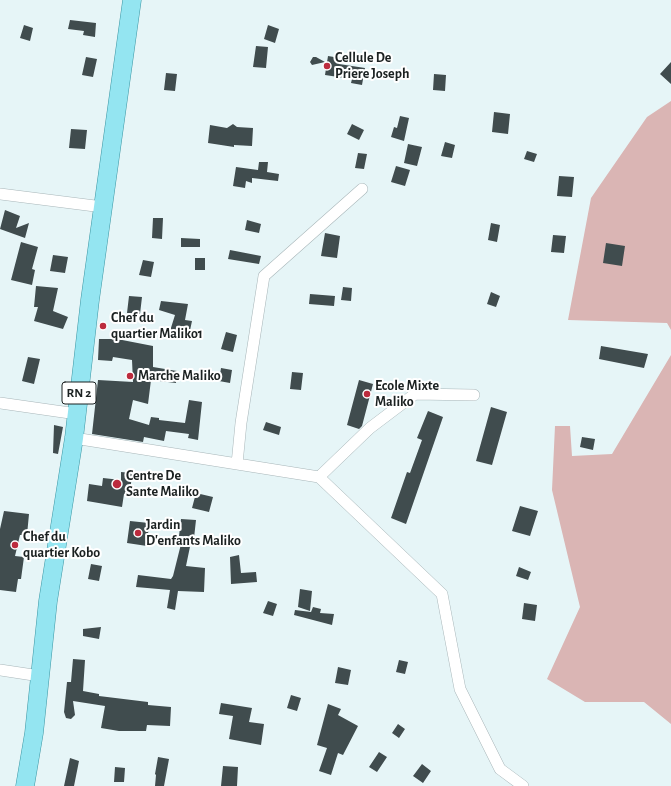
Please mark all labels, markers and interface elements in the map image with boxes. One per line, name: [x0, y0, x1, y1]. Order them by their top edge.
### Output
place label: Cellule De Priere Joseph: [335, 50, 409, 82]
marker: Cellule De Priere Joseph: [322, 61, 332, 71]
place label: Chef du quartier Maliko1: [111, 310, 203, 342]
marker: Chef du quartier Maliko1: [98, 321, 108, 331]
place label: Marche Maliko: [138, 368, 221, 384]
marker: Marche Maliko: [125, 371, 135, 381]
place label: Ecole Mixte Maliko: [375, 378, 439, 410]
road number: RN 2: [62, 382, 96, 404]
marker: Ecole Mixte Maliko: [362, 389, 372, 399]
place label: Centre De Sante Maliko: [126, 468, 199, 500]
marker: Centre De Sante Maliko: [111, 478, 123, 490]
place label: Jardin D'enfants Maliko: [146, 517, 241, 550]
marker: Jardin D'enfants Maliko: [133, 528, 143, 538]
place label: Chef du quartier Kobo: [23, 529, 100, 562]
marker: Chef du quartier Kobo: [10, 540, 20, 550]

